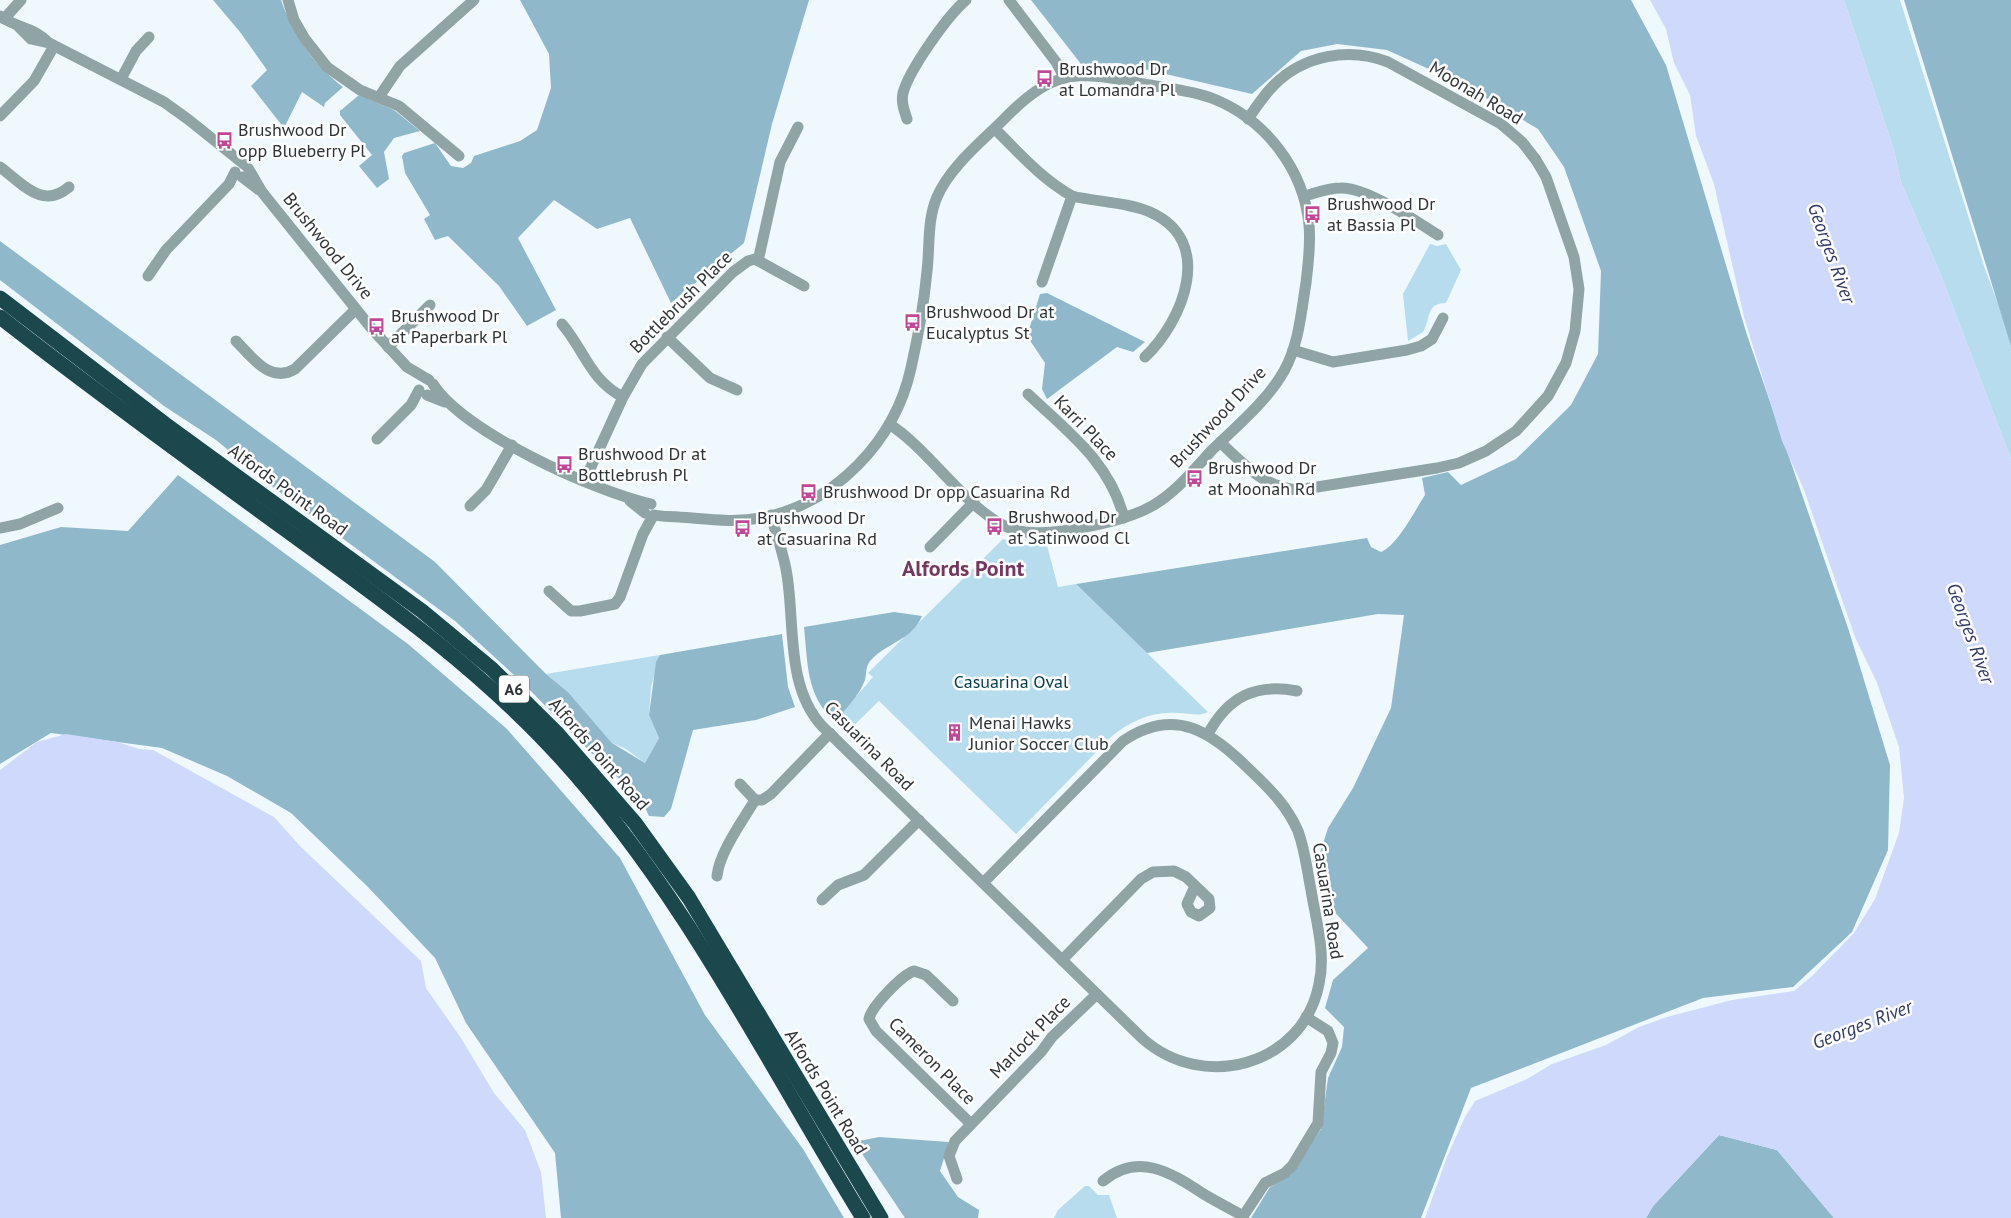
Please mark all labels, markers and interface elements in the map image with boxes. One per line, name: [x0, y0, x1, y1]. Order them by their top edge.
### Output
street label: Moonah Road: [1425, 56, 1527, 129]
place label: Brushwood Dr at Lomandra Pl: [1059, 57, 1176, 101]
bus stop icon: Brushwood Dr at Lomandra Pl: [1035, 69, 1055, 89]
place label: Brushwood Dr opp Blueberry Pl: [238, 118, 366, 162]
bus stop icon: Brushwood Dr opp Blueberry Pl: [214, 130, 234, 150]
street label: Brushwood Drive: [278, 188, 379, 304]
place label: Brushwood Dr at Bassia Pl: [1327, 192, 1435, 236]
water label: Georges River: [1803, 199, 1862, 308]
bus stop icon: Brushwood Dr at Bassia Pl: [1303, 204, 1323, 224]
street label: Bottlebrush Place: [625, 246, 737, 358]
place label: Brushwood Dr at Eucalyptus St: [926, 300, 1054, 344]
place label: Brushwood Dr at Paperbark Pl: [391, 304, 508, 348]
bus stop icon: Brushwood Dr at Eucalyptus St: [902, 312, 922, 332]
bus stop icon: Brushwood Dr at Paperbark Pl: [367, 316, 387, 336]
street label: Brushwood Drive: [1165, 361, 1271, 472]
street label: Karri Place: [1049, 390, 1123, 465]
street label: Alfords Point Road: [224, 439, 352, 541]
place label: Brushwood Dr at Bottlebrush Pl: [578, 442, 706, 486]
bus stop icon: Brushwood Dr at Bottlebrush Pl: [554, 454, 574, 474]
place label: Brushwood Dr at Moonah Rd: [1208, 456, 1316, 500]
bus stop icon: Brushwood Dr at Moonah Rd: [1184, 468, 1204, 488]
place label: Brushwood Dr opp Casuarina Rd: [823, 480, 1070, 503]
bus stop icon: Brushwood Dr opp Casuarina Rd: [799, 482, 819, 502]
place label: Brushwood Dr at Satinwood Cl: [1008, 505, 1130, 549]
place label: Brushwood Dr at Casuarina Rd: [757, 506, 877, 550]
bus stop icon: Brushwood Dr at Satinwood Cl: [984, 517, 1004, 537]
bus stop icon: Brushwood Dr at Casuarina Rd: [733, 518, 753, 538]
district label: Alfords Point: [902, 554, 1024, 582]
water label: Georges River: [1942, 579, 2001, 688]
park label: Casuarina Oval: [954, 670, 1069, 693]
road number: A6: [499, 676, 529, 702]
street label: Alfords Point Road: [544, 693, 655, 815]
street label: Casuarina Road: [820, 696, 919, 795]
place label: Menai Hawks Junior Soccer Club: [968, 711, 1109, 755]
building icon: Menai Hawks Junior Soccer Club: [945, 723, 965, 743]
street label: Casuarina Road: [1308, 841, 1349, 961]
street label: Marlock Place: [984, 990, 1075, 1083]
water label: Georges River: [1809, 993, 1917, 1054]
street label: Cameron Place: [884, 1012, 981, 1109]
street label: Alfords Point Road: [780, 1025, 873, 1158]

